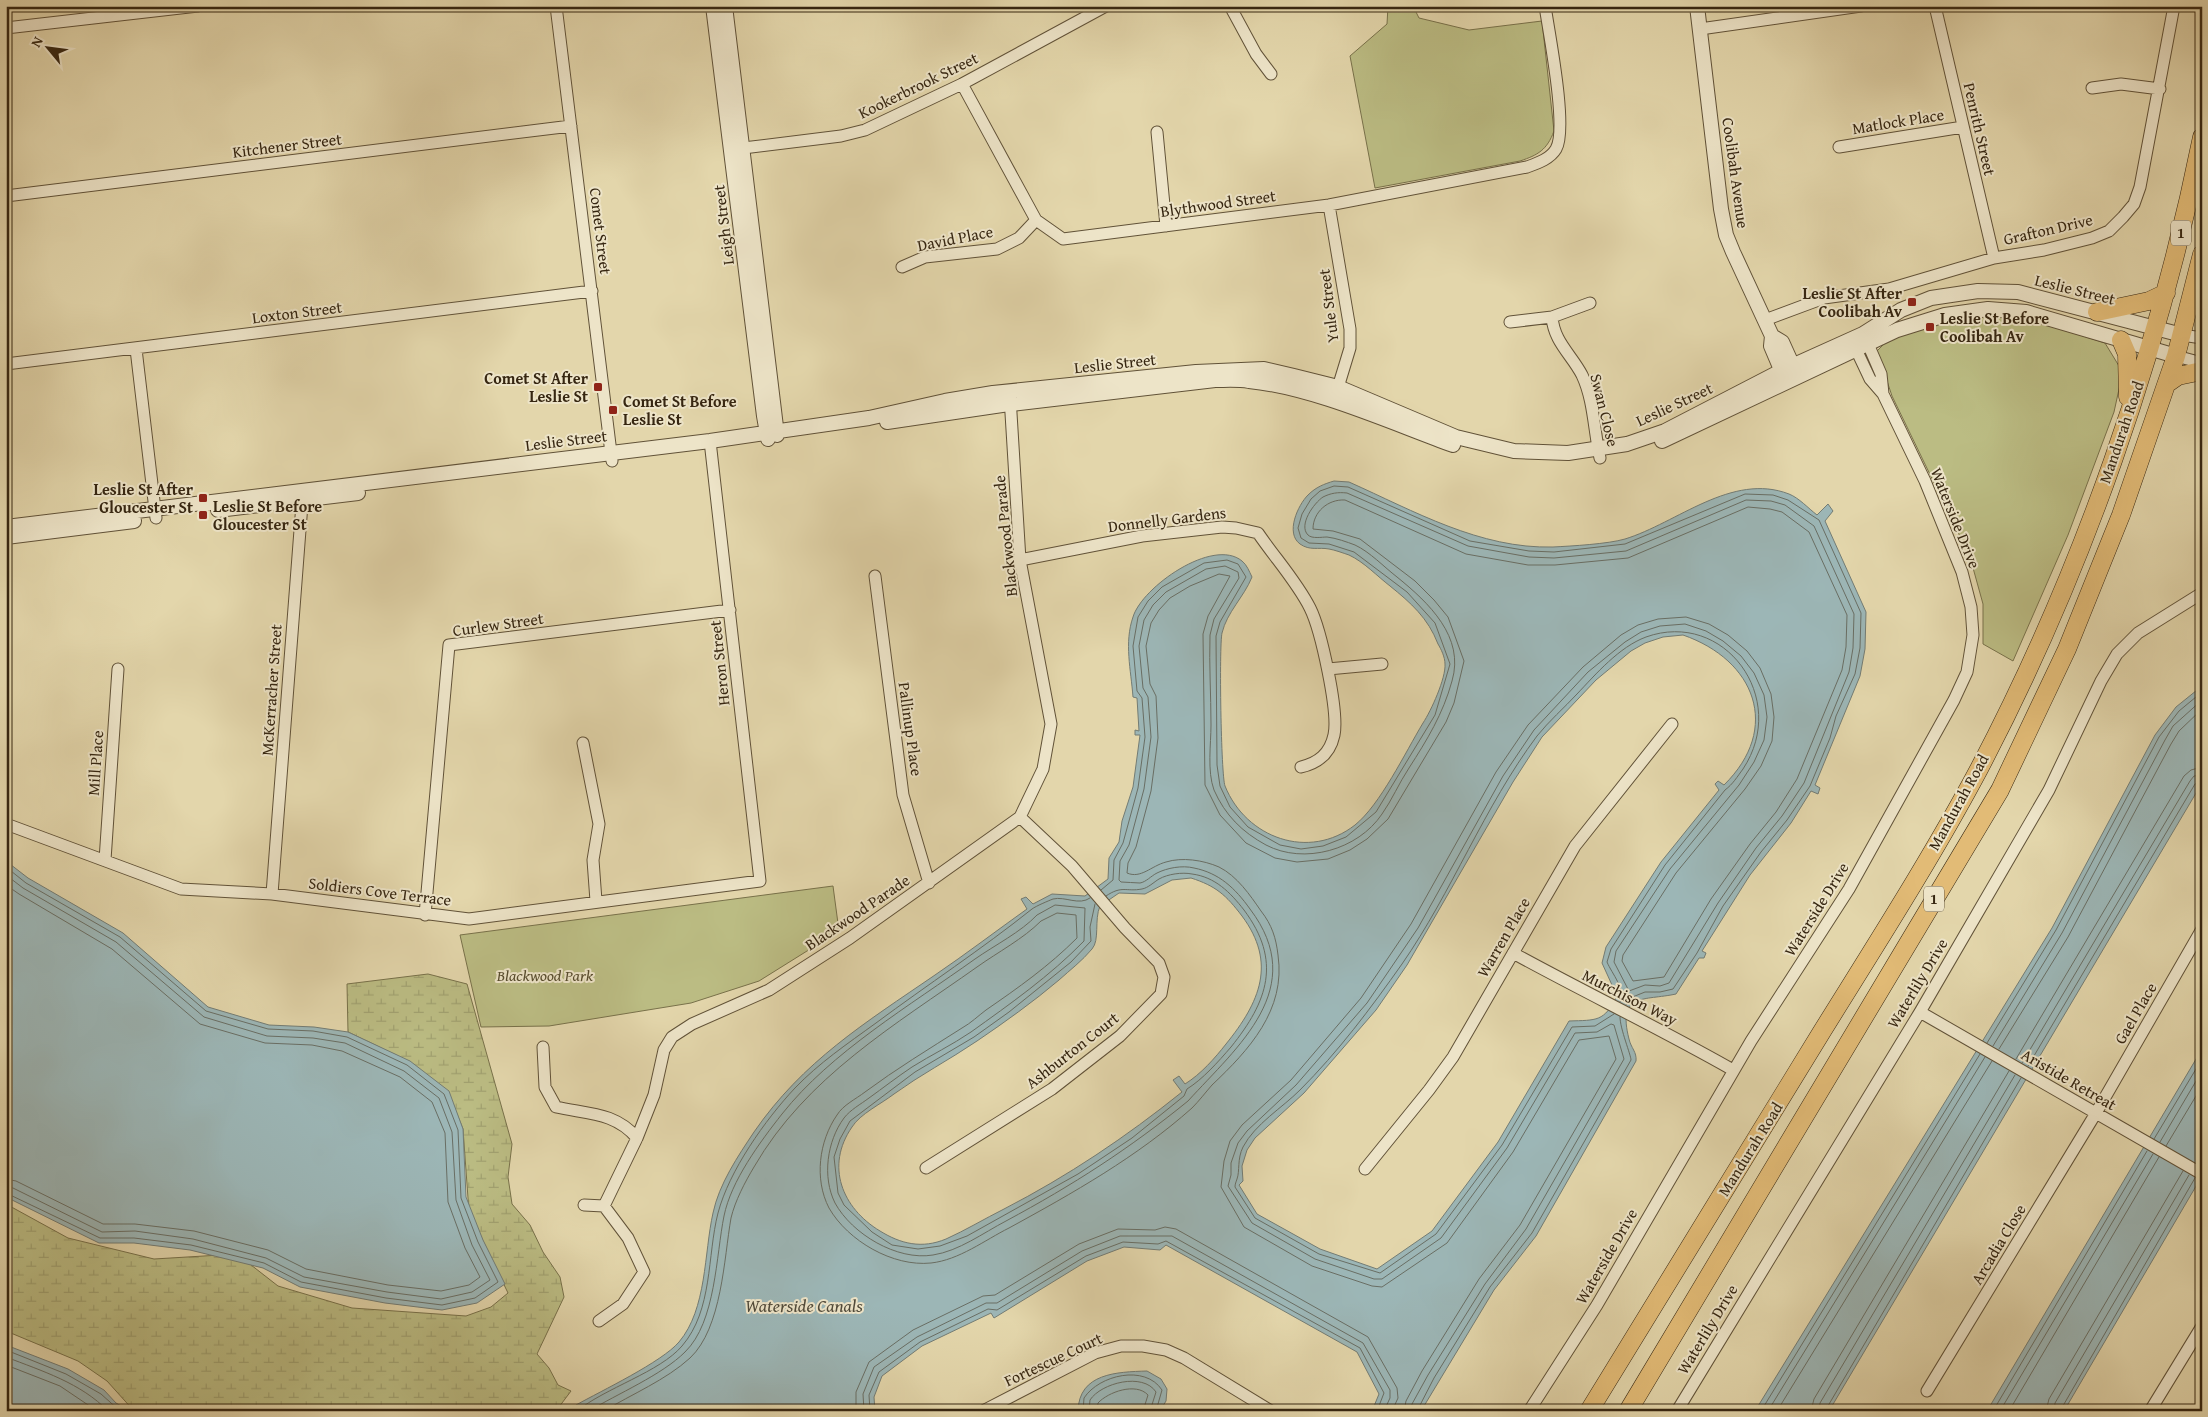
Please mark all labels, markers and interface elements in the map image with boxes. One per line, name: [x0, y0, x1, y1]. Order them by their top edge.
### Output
north arrow: [22, 22, 72, 72]
text: N: [26, 32, 48, 51]
street label: Kookerbrook Street: [854, 45, 982, 124]
street label: Penrith Street: [1958, 80, 2002, 178]
street label: Matlock Place: [1850, 102, 1946, 140]
street label: Coolibah Avenue: [1716, 116, 1756, 230]
street label: Kitchener Street: [231, 126, 343, 164]
street label: Leigh Street: [706, 183, 740, 267]
street label: Blythwood Street: [1159, 183, 1278, 223]
street label: Comet Street: [584, 186, 618, 276]
street label: Grafton Drive: [2001, 207, 2095, 251]
street label: David Place: [915, 219, 995, 257]
road number: 1: [2171, 220, 2191, 246]
street label: Yule Street: [1312, 267, 1344, 344]
street label: Leslie Street: [2032, 267, 2118, 311]
place label: Leslie St After Coolibah Av: [1803, 281, 1903, 323]
street label: Loxton Street: [251, 295, 344, 329]
marker: Leslie St After Coolibah Av: [1906, 296, 1918, 308]
place label: Leslie St Before Coolibah Av: [1940, 306, 2049, 348]
marker: Leslie St Before Coolibah Av: [1924, 321, 1936, 333]
street label: Leslie Street: [1073, 347, 1157, 379]
place label: Comet St After Leslie St: [484, 366, 589, 408]
street label: Swan Close: [1584, 371, 1626, 449]
street label: Leslie Street: [1632, 376, 1717, 432]
street label: Mandurah Road: [2092, 377, 2150, 486]
marker: Comet St After Leslie St: [592, 381, 604, 393]
place label: Comet St Before Leslie St: [623, 389, 737, 431]
marker: Comet St Before Leslie St: [607, 404, 619, 416]
street label: Leslie Street: [524, 423, 609, 457]
street label: Waterside Drive: [1925, 464, 1987, 572]
street label: Blackwood Parade: [987, 474, 1023, 598]
place label: Leslie St After Gloucester St: [94, 477, 194, 519]
marker: Leslie St After Gloucester St: [197, 492, 209, 504]
place label: Leslie St Before Gloucester St: [213, 494, 322, 536]
street label: Donnelly Gardens: [1107, 500, 1227, 538]
marker: Leslie St Before Gloucester St: [197, 509, 209, 521]
street label: Curlew Street: [451, 606, 545, 642]
street label: Heron Street: [703, 619, 735, 707]
street label: McKerracher Street: [254, 623, 288, 757]
street label: Pallinup Place: [893, 680, 929, 778]
street label: Mill Place: [81, 730, 109, 796]
street label: Mandurah Road: [1922, 749, 1995, 855]
street label: Waterside Drive: [1778, 857, 1854, 961]
street label: Blackwood Parade: [800, 868, 914, 956]
street label: Soldiers Cove Terrace: [307, 870, 453, 912]
road number: 1: [1924, 886, 1944, 912]
street label: Warren Place: [1470, 893, 1536, 981]
street label: Waterlily Drive: [1881, 933, 1953, 1033]
park label: Blackwood Park: [496, 963, 594, 987]
street label: Murchison Way: [1578, 963, 1682, 1031]
street label: Gael Place: [2108, 978, 2162, 1048]
street label: Ashburton Court: [1020, 1006, 1124, 1094]
street label: Aristide Retreat: [2017, 1042, 2121, 1116]
street label: Mandurah Road: [1712, 1097, 1789, 1201]
street label: Arcadia Close: [1965, 1199, 2031, 1289]
street label: Waterside Drive: [1569, 1204, 1643, 1308]
street label: Waterlily Drive: [1671, 1279, 1743, 1379]
water label: Waterside Canals: [745, 1292, 863, 1319]
street label: Fortescue Court: [1000, 1326, 1106, 1392]

